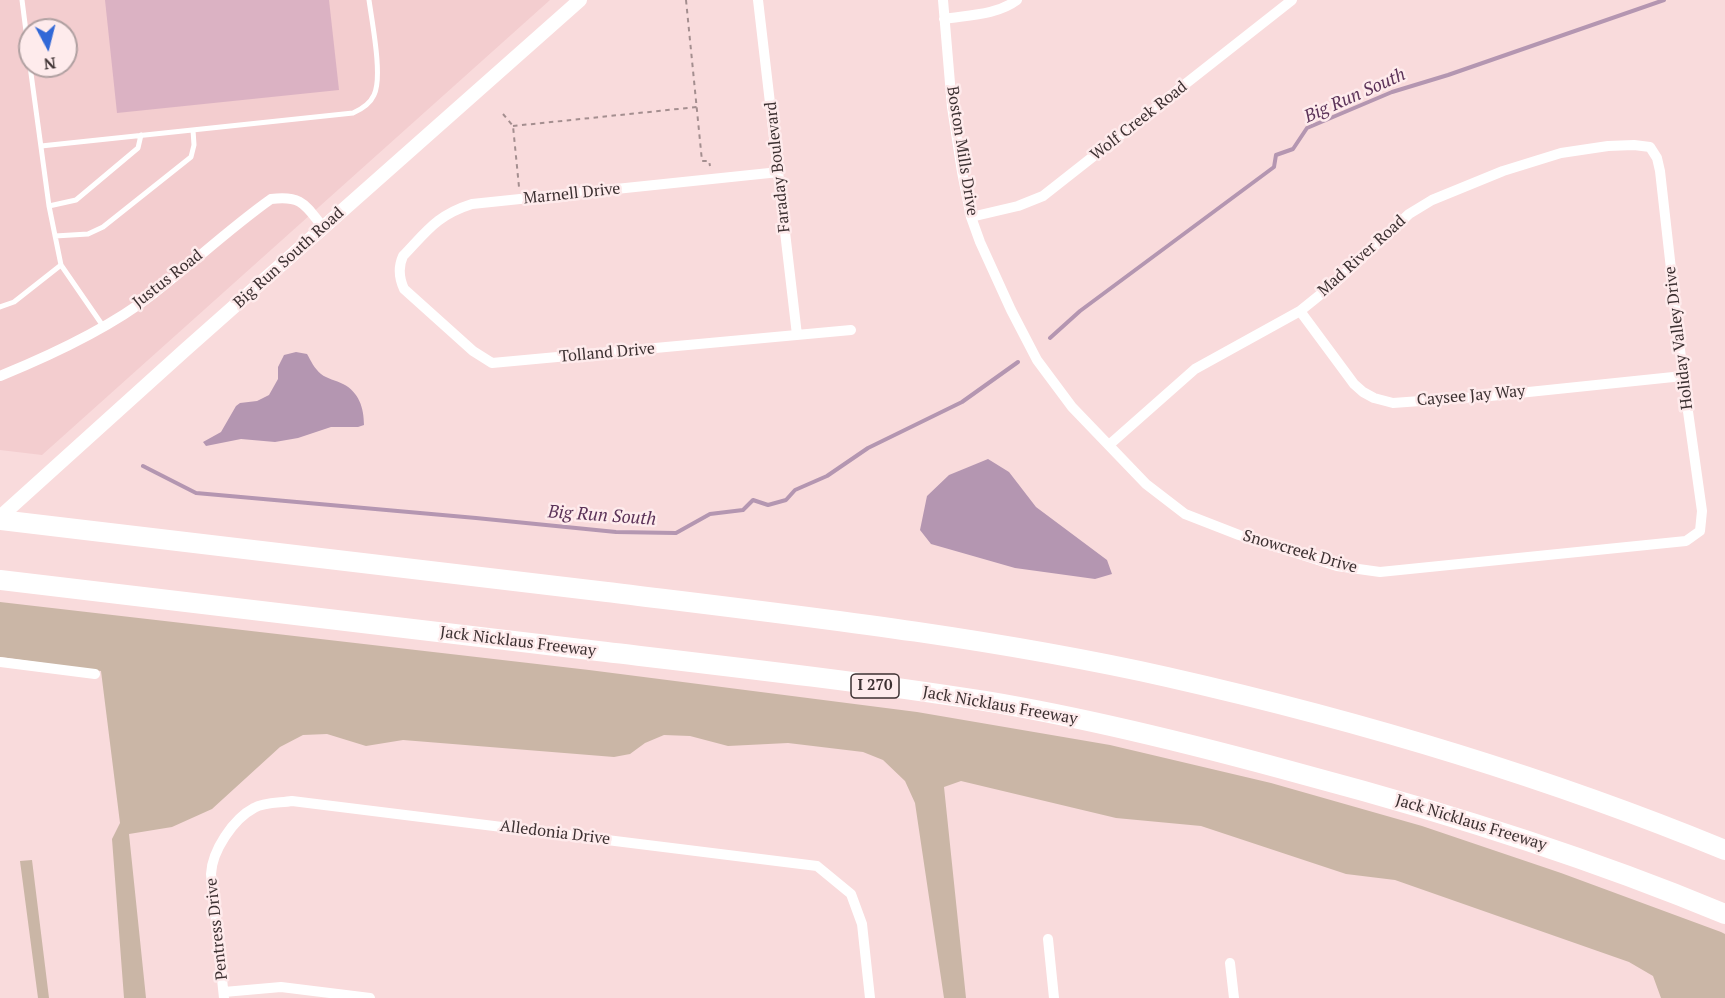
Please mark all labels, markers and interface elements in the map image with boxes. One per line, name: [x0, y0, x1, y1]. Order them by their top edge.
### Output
north arrow: [18, 18, 78, 78]
text: N: [43, 52, 57, 76]
water label: Big Run South: [1301, 64, 1409, 128]
street label: Wolf Creek Road: [1087, 77, 1191, 165]
street label: Boston Mills Drive: [942, 85, 982, 217]
street label: Faraday Boulevard: [762, 101, 794, 233]
street label: Marnell Drive: [523, 179, 621, 209]
street label: Big Run South Road: [230, 204, 348, 312]
street label: Mad River Road: [1314, 212, 1410, 300]
street label: Justus Road: [129, 246, 207, 312]
street label: Holiday Valley Drive: [1661, 265, 1697, 411]
street label: Tolland Drive: [558, 339, 656, 367]
street label: Caysee Jay Way: [1416, 382, 1526, 410]
water label: Big Run South: [547, 501, 657, 531]
street label: Snowcreek Drive: [1241, 526, 1359, 578]
street label: Jack Nicklaus Freeway: [439, 623, 597, 661]
road number: I 270: [851, 674, 899, 698]
street label: Jack Nicklaus Freeway: [921, 683, 1079, 729]
street label: Jack Nicklaus Freeway: [1393, 791, 1549, 855]
street label: Alledonia Drive: [499, 817, 611, 849]
street label: Pentress Drive: [202, 877, 232, 981]

